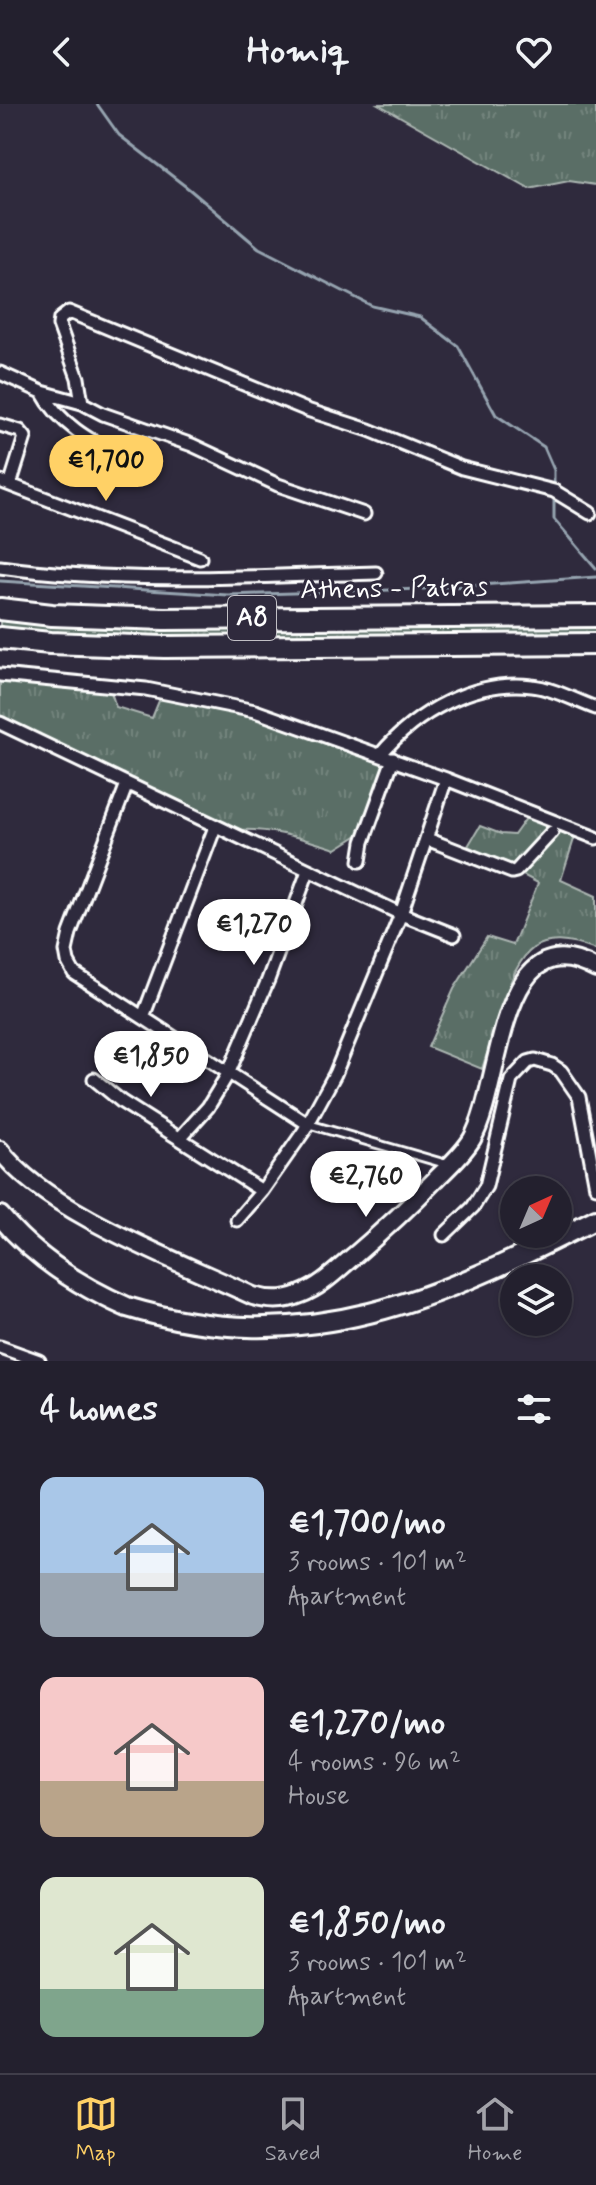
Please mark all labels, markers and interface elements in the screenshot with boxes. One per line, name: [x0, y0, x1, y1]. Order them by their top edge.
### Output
text: Homiq: [246, 29, 350, 76]
icon: back: [40, 30, 84, 74]
icon: heart: [512, 30, 556, 74]
pin: €1,700: [41, 435, 171, 503]
text: €1,700: [67, 444, 145, 478]
street label: Athens - Patras: [300, 569, 488, 609]
road number: Α8: [228, 596, 276, 640]
pin: €1,270: [189, 899, 319, 967]
text: €1,270: [215, 908, 293, 942]
pin: €1,850: [86, 1031, 216, 1099]
text: €1,850: [112, 1040, 190, 1074]
pin: €2,760: [301, 1151, 431, 1219]
text: €2,760: [328, 1160, 404, 1194]
north arrow: [500, 1176, 572, 1248]
map controls: [500, 1176, 572, 1336]
button: layers: [500, 1264, 572, 1336]
text: 4 homes: [40, 1387, 158, 1432]
icon: filters: [512, 1387, 556, 1431]
text: €1,700/mo: [288, 1501, 446, 1546]
icon: home: [104, 1509, 200, 1605]
text: 3 rooms · 101 m²: [288, 1546, 467, 1580]
text: Apartment: [288, 1580, 406, 1614]
text: €1,270/mo: [288, 1701, 445, 1746]
icon: home: [104, 1709, 200, 1805]
text: 4 rooms · 96 m²: [288, 1746, 461, 1780]
text: House: [288, 1780, 349, 1814]
text: €1,850/mo: [288, 1901, 446, 1946]
icon: home: [104, 1909, 200, 2005]
text: 3 rooms · 101 m²: [288, 1946, 467, 1980]
text: Apartment: [288, 1980, 406, 2014]
tab: Map: [74, 2092, 118, 2168]
tab: Saved: [265, 2092, 320, 2168]
tab: Home: [468, 2092, 522, 2168]

